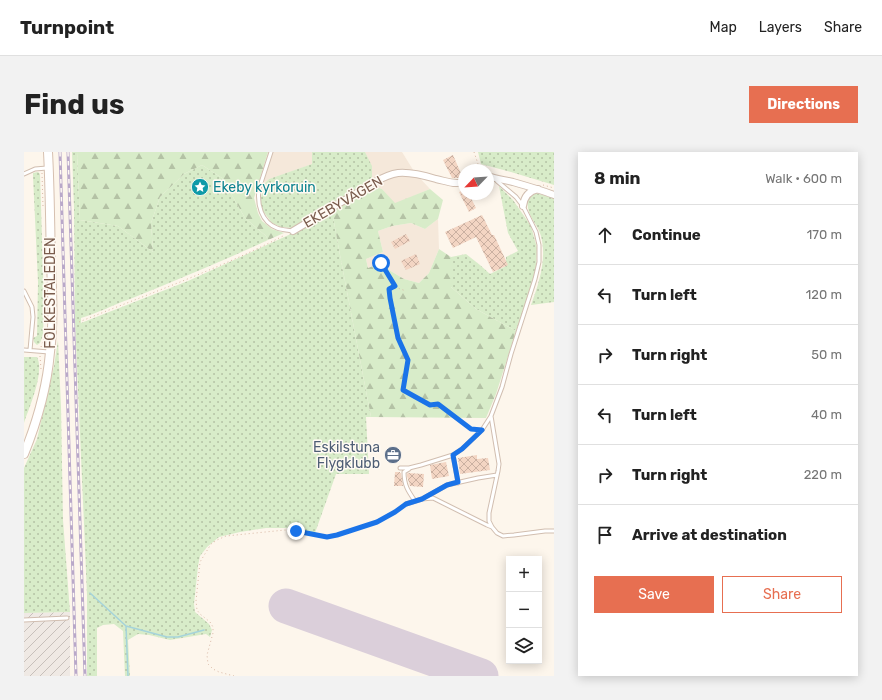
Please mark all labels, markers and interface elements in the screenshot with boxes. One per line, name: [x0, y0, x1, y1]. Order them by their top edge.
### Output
text: Turnpoint: [20, 16, 114, 39]
text: Map: [710, 19, 737, 36]
text: Layers: [759, 19, 802, 36]
text: Share: [824, 19, 862, 36]
button: Directions: [749, 86, 858, 123]
text: Find us: [24, 88, 124, 121]
north arrow: [458, 164, 494, 200]
text: 8 min: [594, 168, 641, 188]
text: Walk · 600 m: [765, 171, 842, 186]
street label: EKEBYVÄGEN: [300, 172, 386, 232]
place icon: Ekeby kyrkoruin: [190, 177, 210, 197]
place label: Ekeby kyrkoruin: [213, 179, 316, 196]
icon: ahead: [594, 224, 616, 246]
text: Continue: [632, 226, 701, 244]
text: 170 m: [807, 227, 842, 242]
street label: FOLKESTALEDEN: [42, 237, 59, 349]
route start: [372, 254, 390, 272]
icon: left: [594, 284, 616, 306]
text: Turn left: [632, 286, 697, 304]
text: 120 m: [806, 287, 842, 302]
icon: right: [594, 344, 616, 366]
text: Turn right: [632, 346, 707, 364]
text: 50 m: [811, 347, 842, 362]
icon: left: [594, 404, 616, 426]
text: Turn left: [632, 406, 697, 424]
text: 40 m: [811, 407, 842, 422]
place label: Eskilstuna Flygklubb: [313, 439, 380, 472]
office icon: Eskilstuna Flygklubb: [383, 445, 403, 465]
icon: right: [594, 464, 616, 486]
text: Turn right: [632, 466, 707, 484]
text: 220 m: [804, 467, 842, 482]
route end: [287, 522, 305, 540]
icon: arrive: [594, 524, 616, 546]
text: Arrive at destination: [632, 526, 787, 544]
map controls: [506, 556, 542, 664]
button: +: [506, 556, 542, 592]
button: Save: [594, 576, 714, 613]
button: Share: [722, 576, 842, 613]
button: −: [506, 592, 542, 628]
button: layers: [506, 628, 542, 664]

